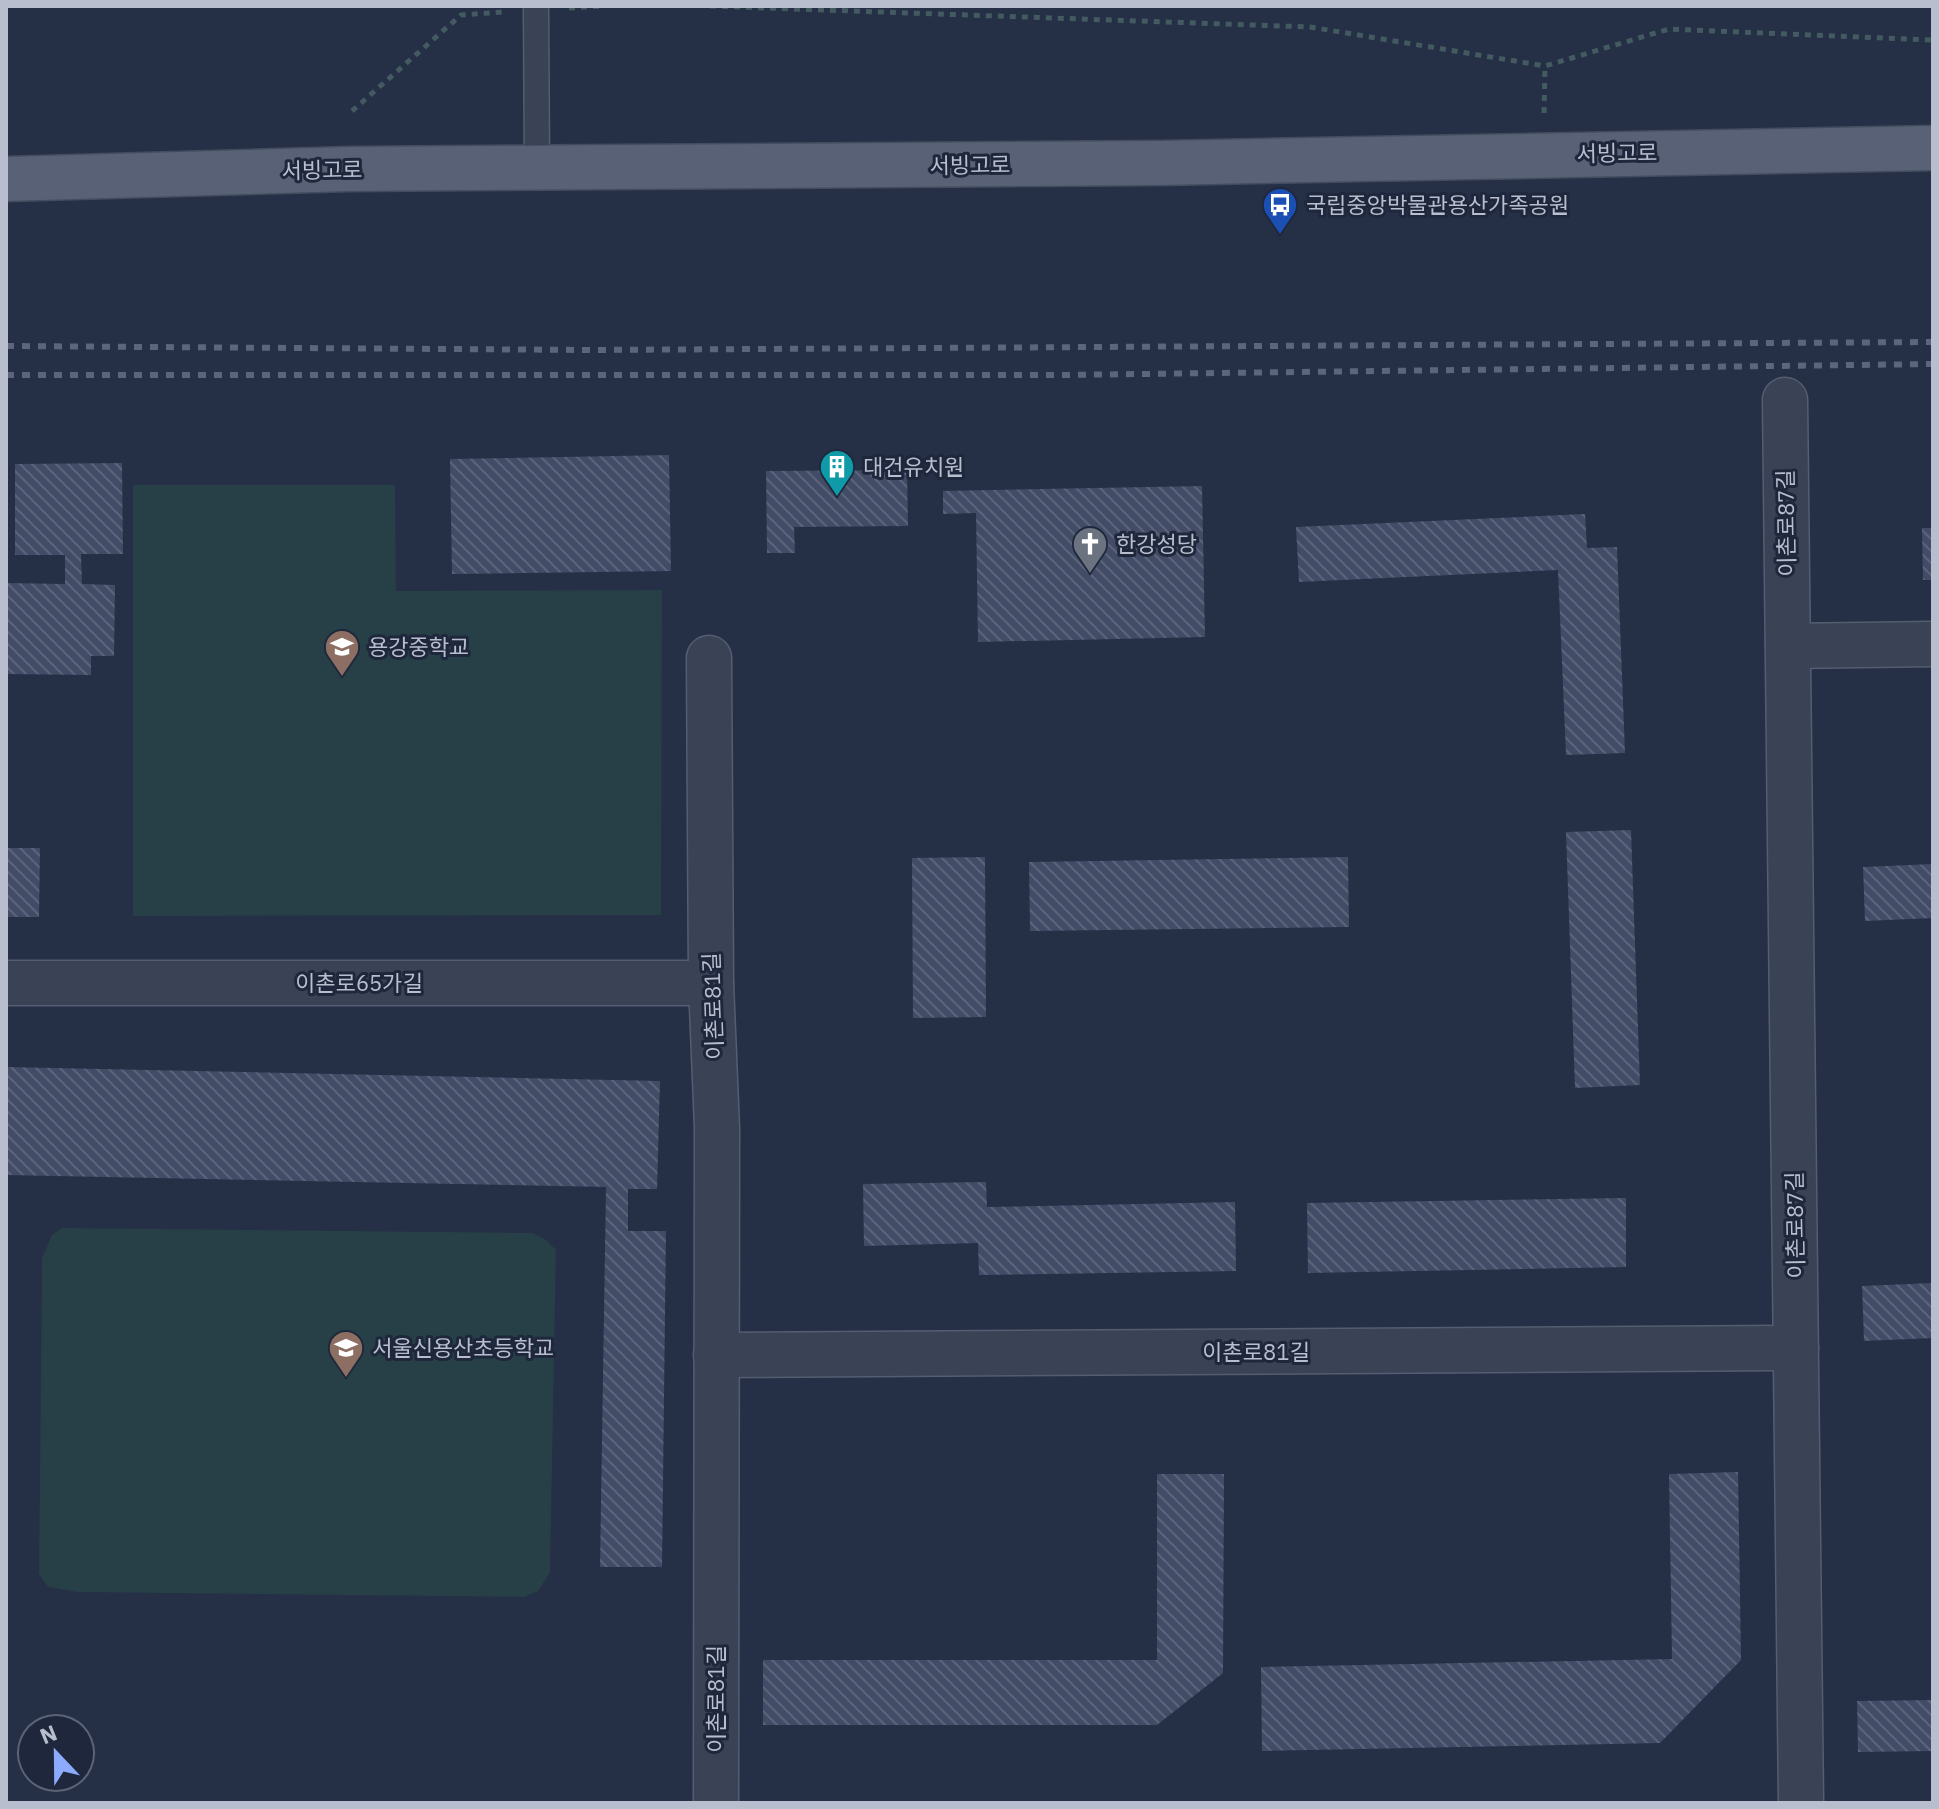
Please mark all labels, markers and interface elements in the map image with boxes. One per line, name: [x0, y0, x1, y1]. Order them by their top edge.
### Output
street label: 서빙고로: [1576, 137, 1658, 168]
street label: 서빙고로: [929, 149, 1011, 180]
street label: 서빙고로: [281, 154, 363, 185]
bus stop icon: 국립중앙박물관용산가족공원: [1261, 186, 1299, 236]
place label: 국립중앙박물관용산가족공원: [1306, 190, 1569, 219]
building icon: 대건유치원: [818, 448, 856, 498]
place label: 대건유치원: [863, 452, 964, 481]
street label: 이촌로87길: [1770, 469, 1801, 577]
church icon: 한강성당: [1071, 525, 1109, 575]
place label: 한강성당: [1116, 529, 1197, 558]
school or university icon: 용강중학교: [323, 628, 361, 678]
place label: 용강중학교: [368, 632, 469, 661]
street label: 이촌로81길: [696, 952, 729, 1060]
street label: 이촌로65가길: [295, 968, 423, 997]
street label: 이촌로87길: [1779, 1171, 1810, 1279]
school or university icon: 서울신용산초등학교: [327, 1329, 365, 1379]
place label: 서울신용산초등학교: [372, 1333, 554, 1362]
street label: 이촌로81길: [1202, 1337, 1310, 1366]
street label: 이촌로81길: [701, 1645, 730, 1753]
north arrow: [16, 1713, 96, 1793]
text: N: [36, 1718, 61, 1750]

